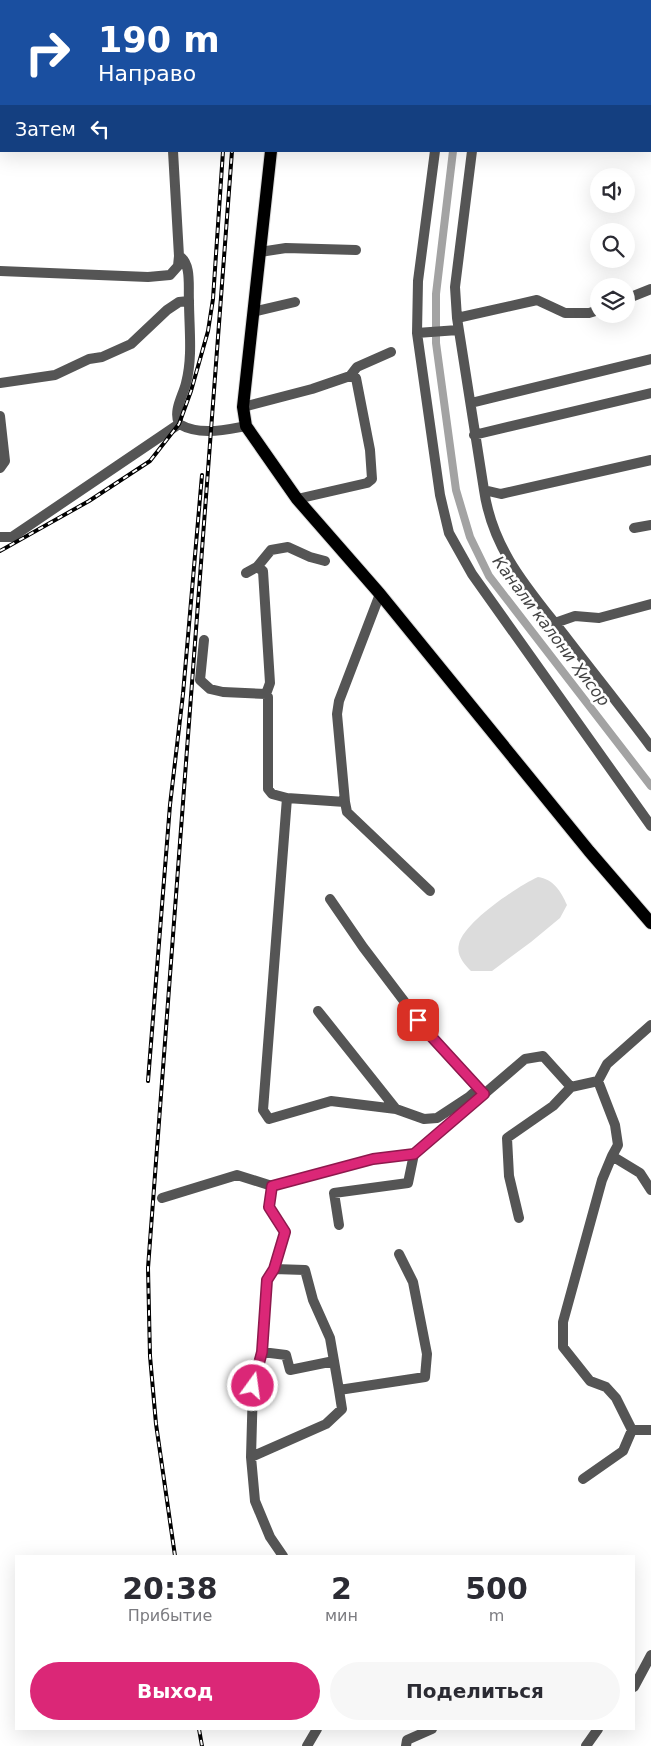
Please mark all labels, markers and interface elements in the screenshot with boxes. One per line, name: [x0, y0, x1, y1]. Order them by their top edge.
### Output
icon: right: [15, 20, 80, 85]
text: 190 m: [98, 20, 220, 60]
text: Направо: [98, 61, 196, 86]
icon: left: [86, 115, 114, 143]
text: Затем: [15, 118, 76, 140]
map controls: [590, 168, 635, 323]
button: sound: [590, 168, 635, 213]
button: search: [590, 223, 635, 268]
button: layers: [590, 278, 635, 323]
water label: Канали калони Ҳисор: [488, 552, 614, 710]
pin: [397, 999, 439, 1041]
icon: arrive: [404, 1006, 432, 1034]
position arrow: [226, 1359, 278, 1411]
text: 20:38: [122, 1571, 218, 1606]
text: 2: [331, 1571, 352, 1606]
text: 500: [465, 1571, 528, 1606]
text: Прибытие: [128, 1606, 212, 1625]
text: мин: [325, 1606, 358, 1625]
text: m: [489, 1606, 504, 1625]
button: Выход: [30, 1662, 320, 1720]
button: Поделиться: [330, 1662, 620, 1720]

